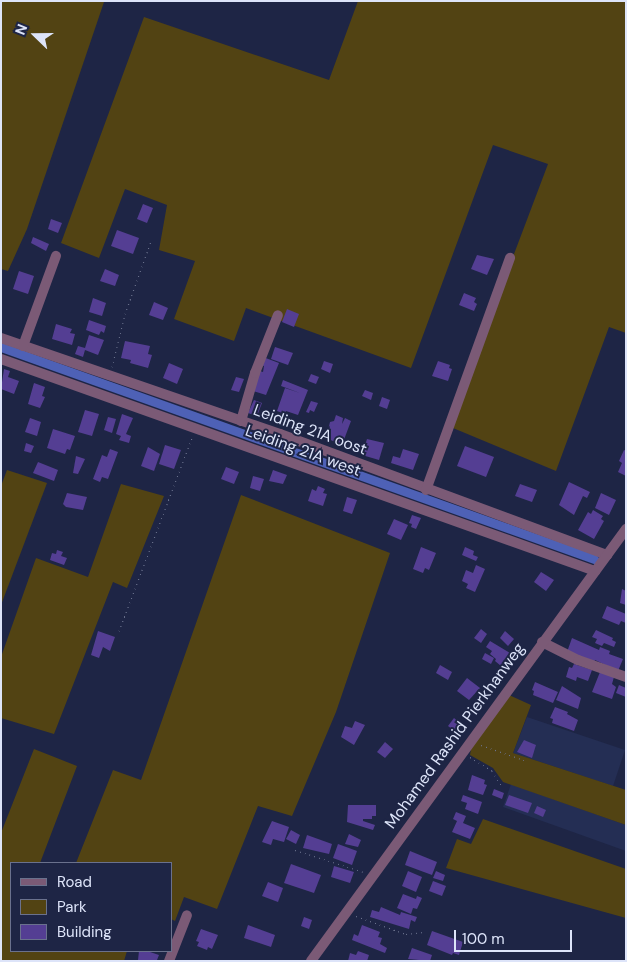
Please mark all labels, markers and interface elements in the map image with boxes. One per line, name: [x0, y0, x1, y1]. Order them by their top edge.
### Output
north arrow: [10, 10, 60, 60]
text: N: [11, 21, 31, 37]
street label: Leiding 21A oost: [251, 401, 369, 459]
street label: Leiding 21A west: [243, 421, 363, 481]
street label: Mohamed Rashid Pierkhanweg: [381, 639, 529, 833]
legend: [10, 862, 172, 952]
text: Road: [57, 872, 92, 892]
text: Park: [57, 897, 87, 917]
scale bar: [457, 920, 574, 952]
text: Building: [57, 922, 112, 942]
text: 100 m: [462, 929, 505, 949]

